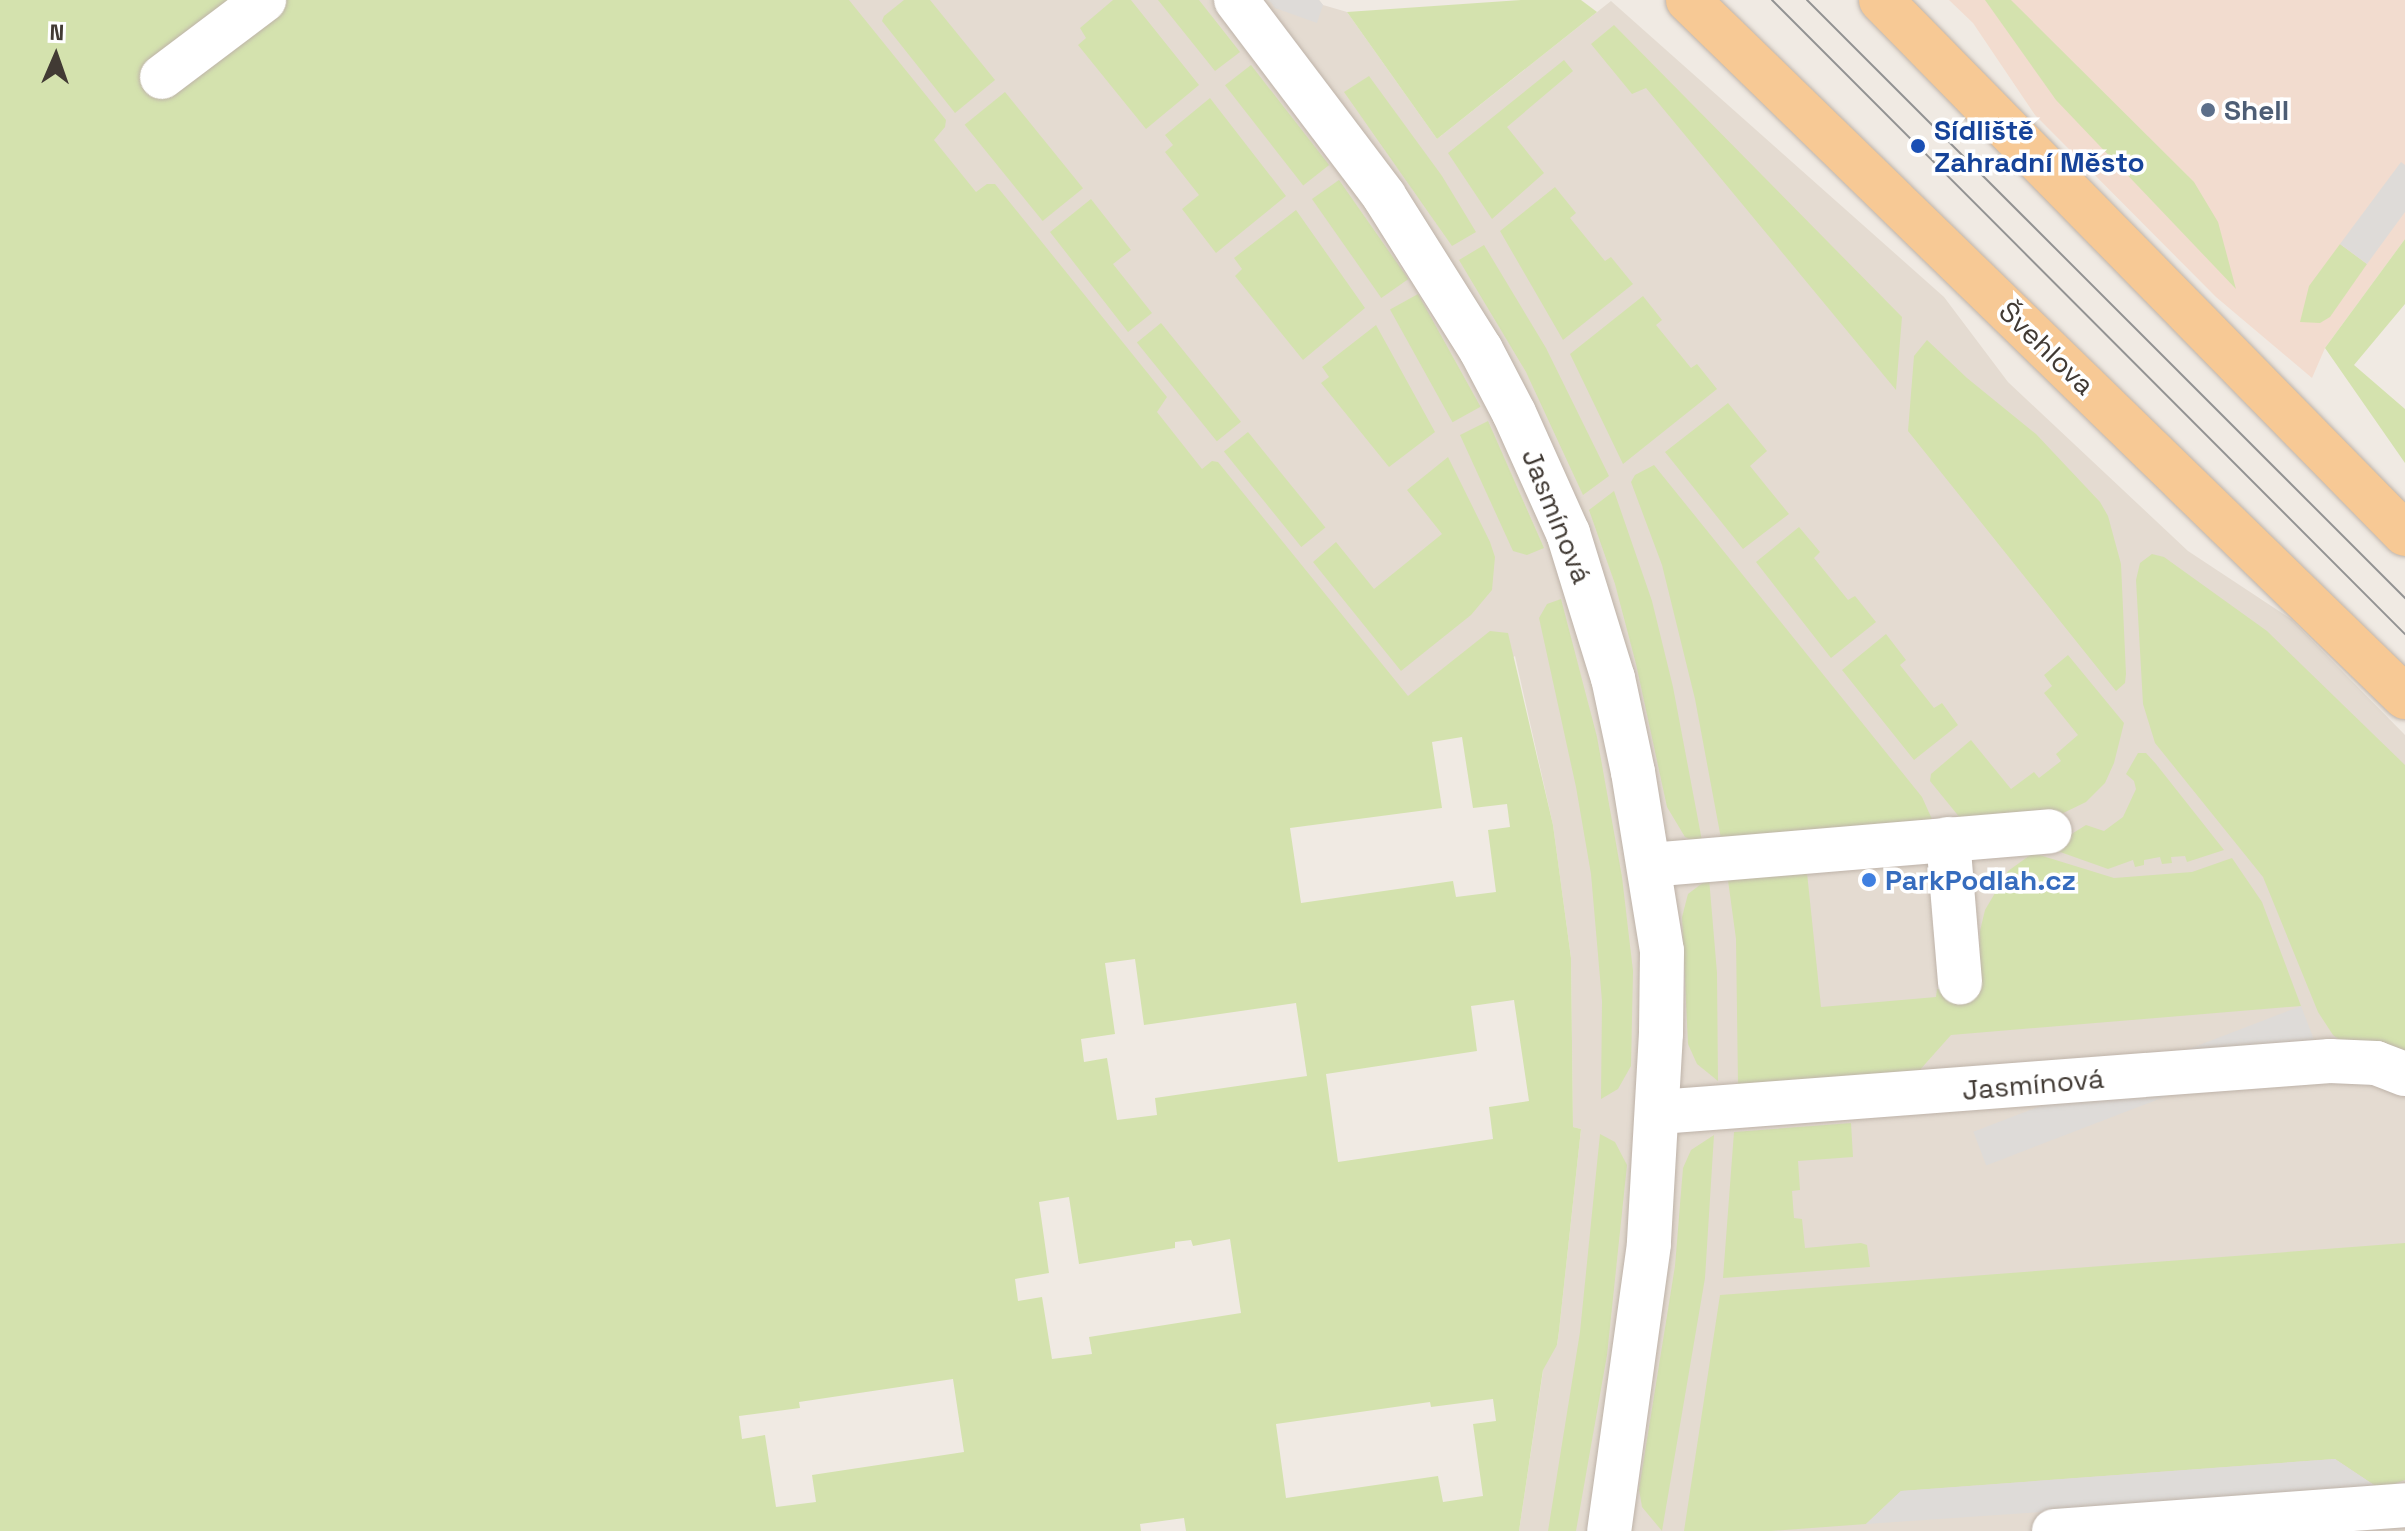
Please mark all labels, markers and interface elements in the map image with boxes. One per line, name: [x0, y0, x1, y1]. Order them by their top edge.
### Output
north arrow: [16, 16, 96, 96]
text: N: [49, 18, 65, 46]
place label: Shell: [2224, 93, 2289, 127]
marker: Shell: [2199, 101, 2217, 119]
place label: Sídliště Zahradní Město: [1934, 113, 2145, 179]
marker: Sídliště Zahradní Město: [1909, 137, 1927, 155]
street label: Švehlova: [1992, 294, 2102, 402]
street label: Jasmínová: [1515, 444, 1599, 588]
place label: ParkPodlah.cz: [1885, 863, 2076, 897]
marker: ParkPodlah.cz: [1860, 871, 1878, 889]
street label: Jasmínová: [1961, 1061, 2105, 1107]

